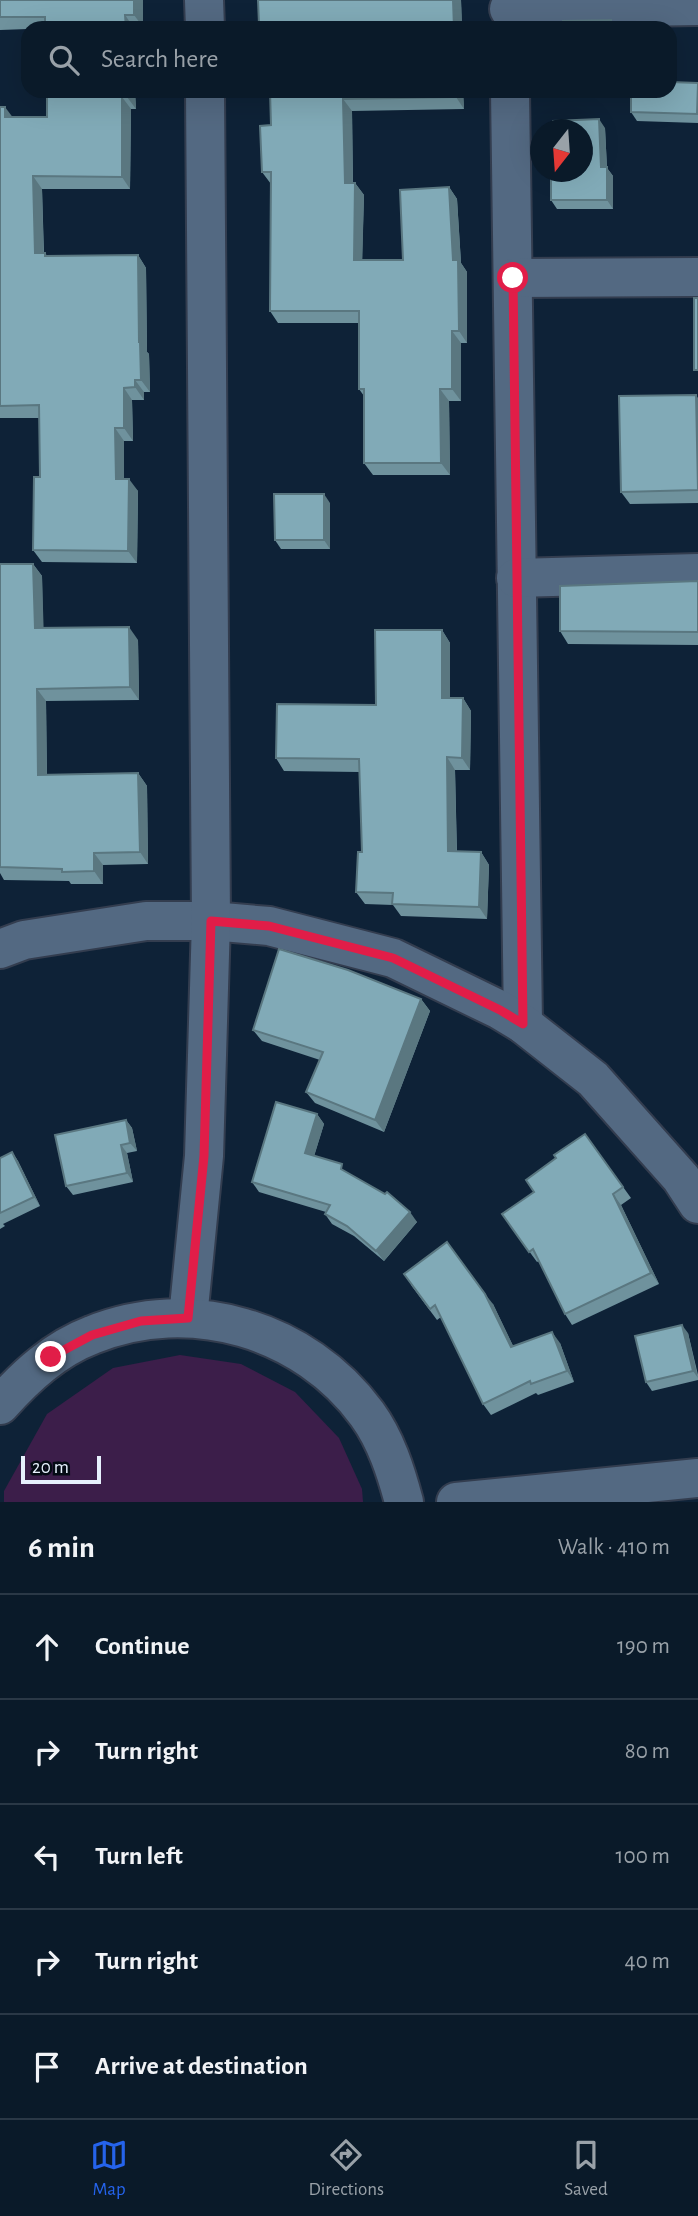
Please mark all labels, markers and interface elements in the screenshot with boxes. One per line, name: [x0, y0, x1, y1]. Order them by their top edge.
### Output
search box: [21, 21, 677, 98]
icon: search: [45, 41, 83, 79]
text: Search here: [101, 46, 219, 72]
north arrow: [530, 119, 593, 182]
route start: [497, 262, 528, 293]
route end: [35, 1341, 66, 1372]
scale bar: [21, 1453, 102, 1485]
text: 20 m: [32, 1458, 69, 1477]
text: 6 min: [28, 1533, 95, 1563]
text: Walk · 410 m: [558, 1536, 670, 1559]
icon: ahead: [28, 1628, 66, 1666]
text: Continue: [95, 1633, 190, 1659]
text: 190 m: [617, 1635, 670, 1658]
icon: right: [28, 1733, 66, 1771]
text: Turn right: [95, 1738, 198, 1764]
text: 80 m: [625, 1740, 670, 1763]
icon: left: [28, 1838, 66, 1876]
text: Turn left: [95, 1843, 183, 1869]
text: 100 m: [616, 1845, 670, 1868]
icon: right: [28, 1943, 66, 1981]
text: Turn right: [95, 1948, 198, 1974]
text: 40 m: [625, 1950, 670, 1973]
icon: arrive: [28, 2048, 66, 2086]
text: Arrive at destination: [95, 2053, 308, 2079]
tab: Map: [90, 2136, 128, 2201]
tab: Directions: [308, 2136, 384, 2201]
tab: Saved: [564, 2136, 608, 2201]

